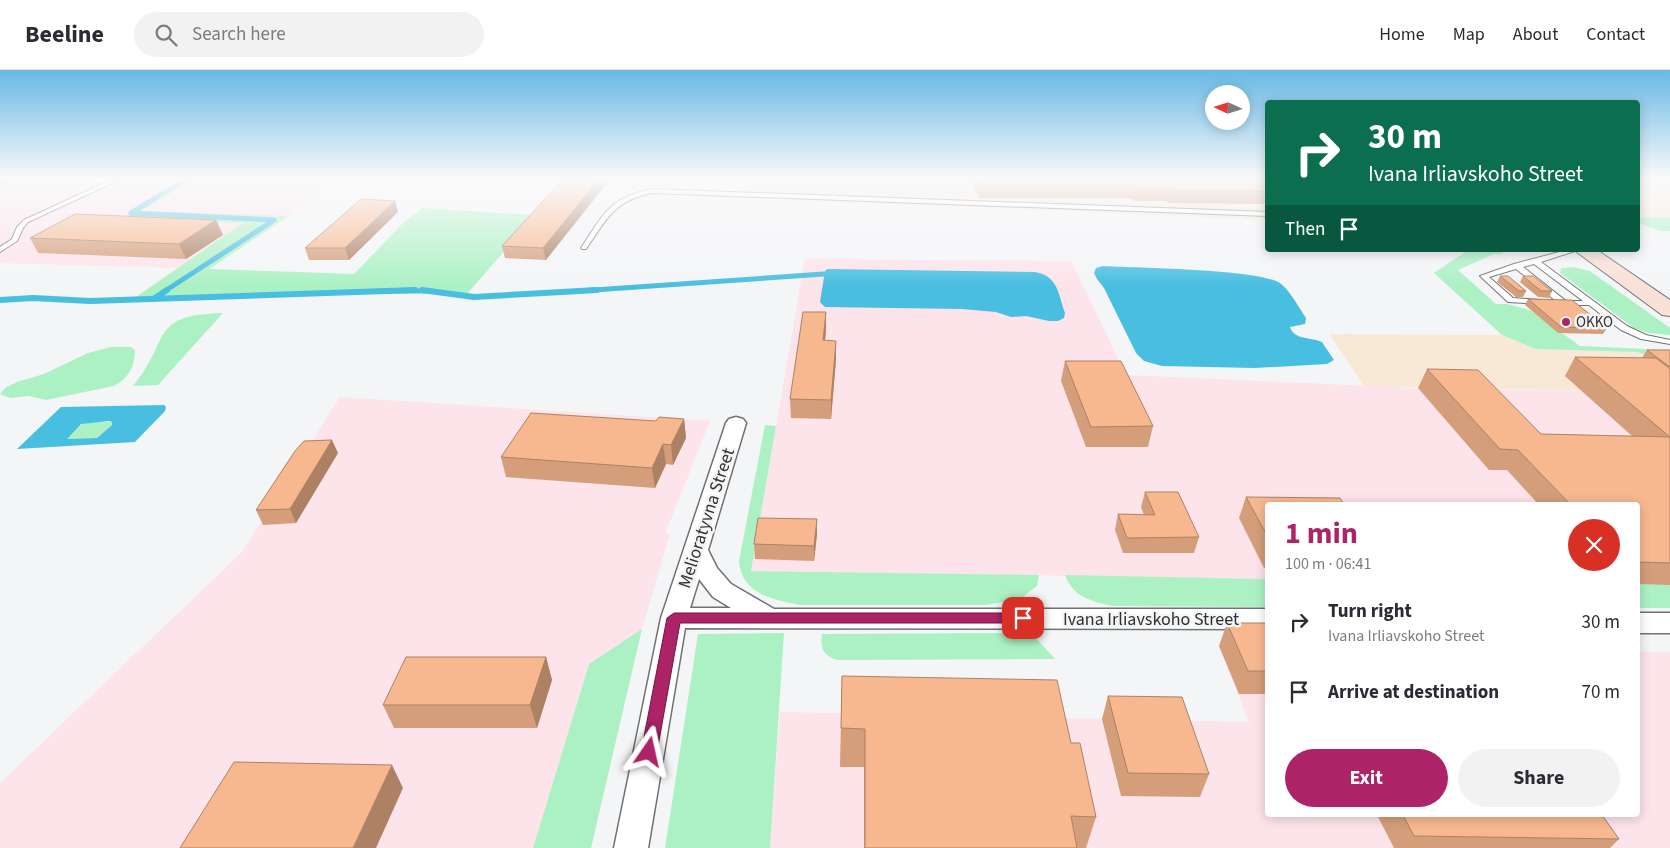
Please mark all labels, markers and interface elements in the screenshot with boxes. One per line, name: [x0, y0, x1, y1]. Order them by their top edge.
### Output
search box: [134, 12, 484, 57]
text: Beeline: [25, 17, 104, 52]
icon: search: [152, 21, 180, 49]
text: Search here: [192, 21, 286, 48]
text: Home: [1379, 22, 1425, 47]
text: Map: [1453, 22, 1485, 47]
text: About: [1513, 22, 1558, 47]
text: Contact: [1586, 22, 1645, 47]
north arrow: [1205, 85, 1250, 130]
map controls: [1205, 85, 1250, 130]
text: 30 m: [1368, 112, 1442, 162]
icon: right: [1285, 120, 1350, 185]
text: Ivana Irliavskoho Street: [1368, 158, 1583, 190]
icon: arrive: [1335, 215, 1363, 243]
text: Then: [1285, 216, 1325, 243]
place label: OKKO: [1576, 312, 1613, 333]
marker: OKKO: [1560, 316, 1572, 328]
street label: Melioratyvna Street: [672, 445, 741, 591]
text: 1 min: [1285, 512, 1358, 555]
button: close: [1568, 519, 1620, 571]
text: 100 m · 06:41: [1285, 553, 1372, 575]
pin: [1002, 597, 1044, 639]
text: Turn right: [1328, 598, 1412, 625]
icon: arrive: [1009, 604, 1037, 632]
street label: Ivana Irliavskoho Street: [1063, 607, 1239, 632]
icon: right: [1285, 608, 1313, 636]
text: 30 m: [1582, 609, 1620, 636]
text: Ivana Irliavskoho Street: [1328, 625, 1484, 647]
icon: arrive: [1285, 678, 1313, 706]
text: Arrive at destination: [1328, 679, 1499, 706]
text: 70 m: [1582, 679, 1620, 706]
position arrow: [622, 725, 674, 777]
button: Exit: [1285, 749, 1448, 807]
button: Share: [1458, 749, 1620, 807]

